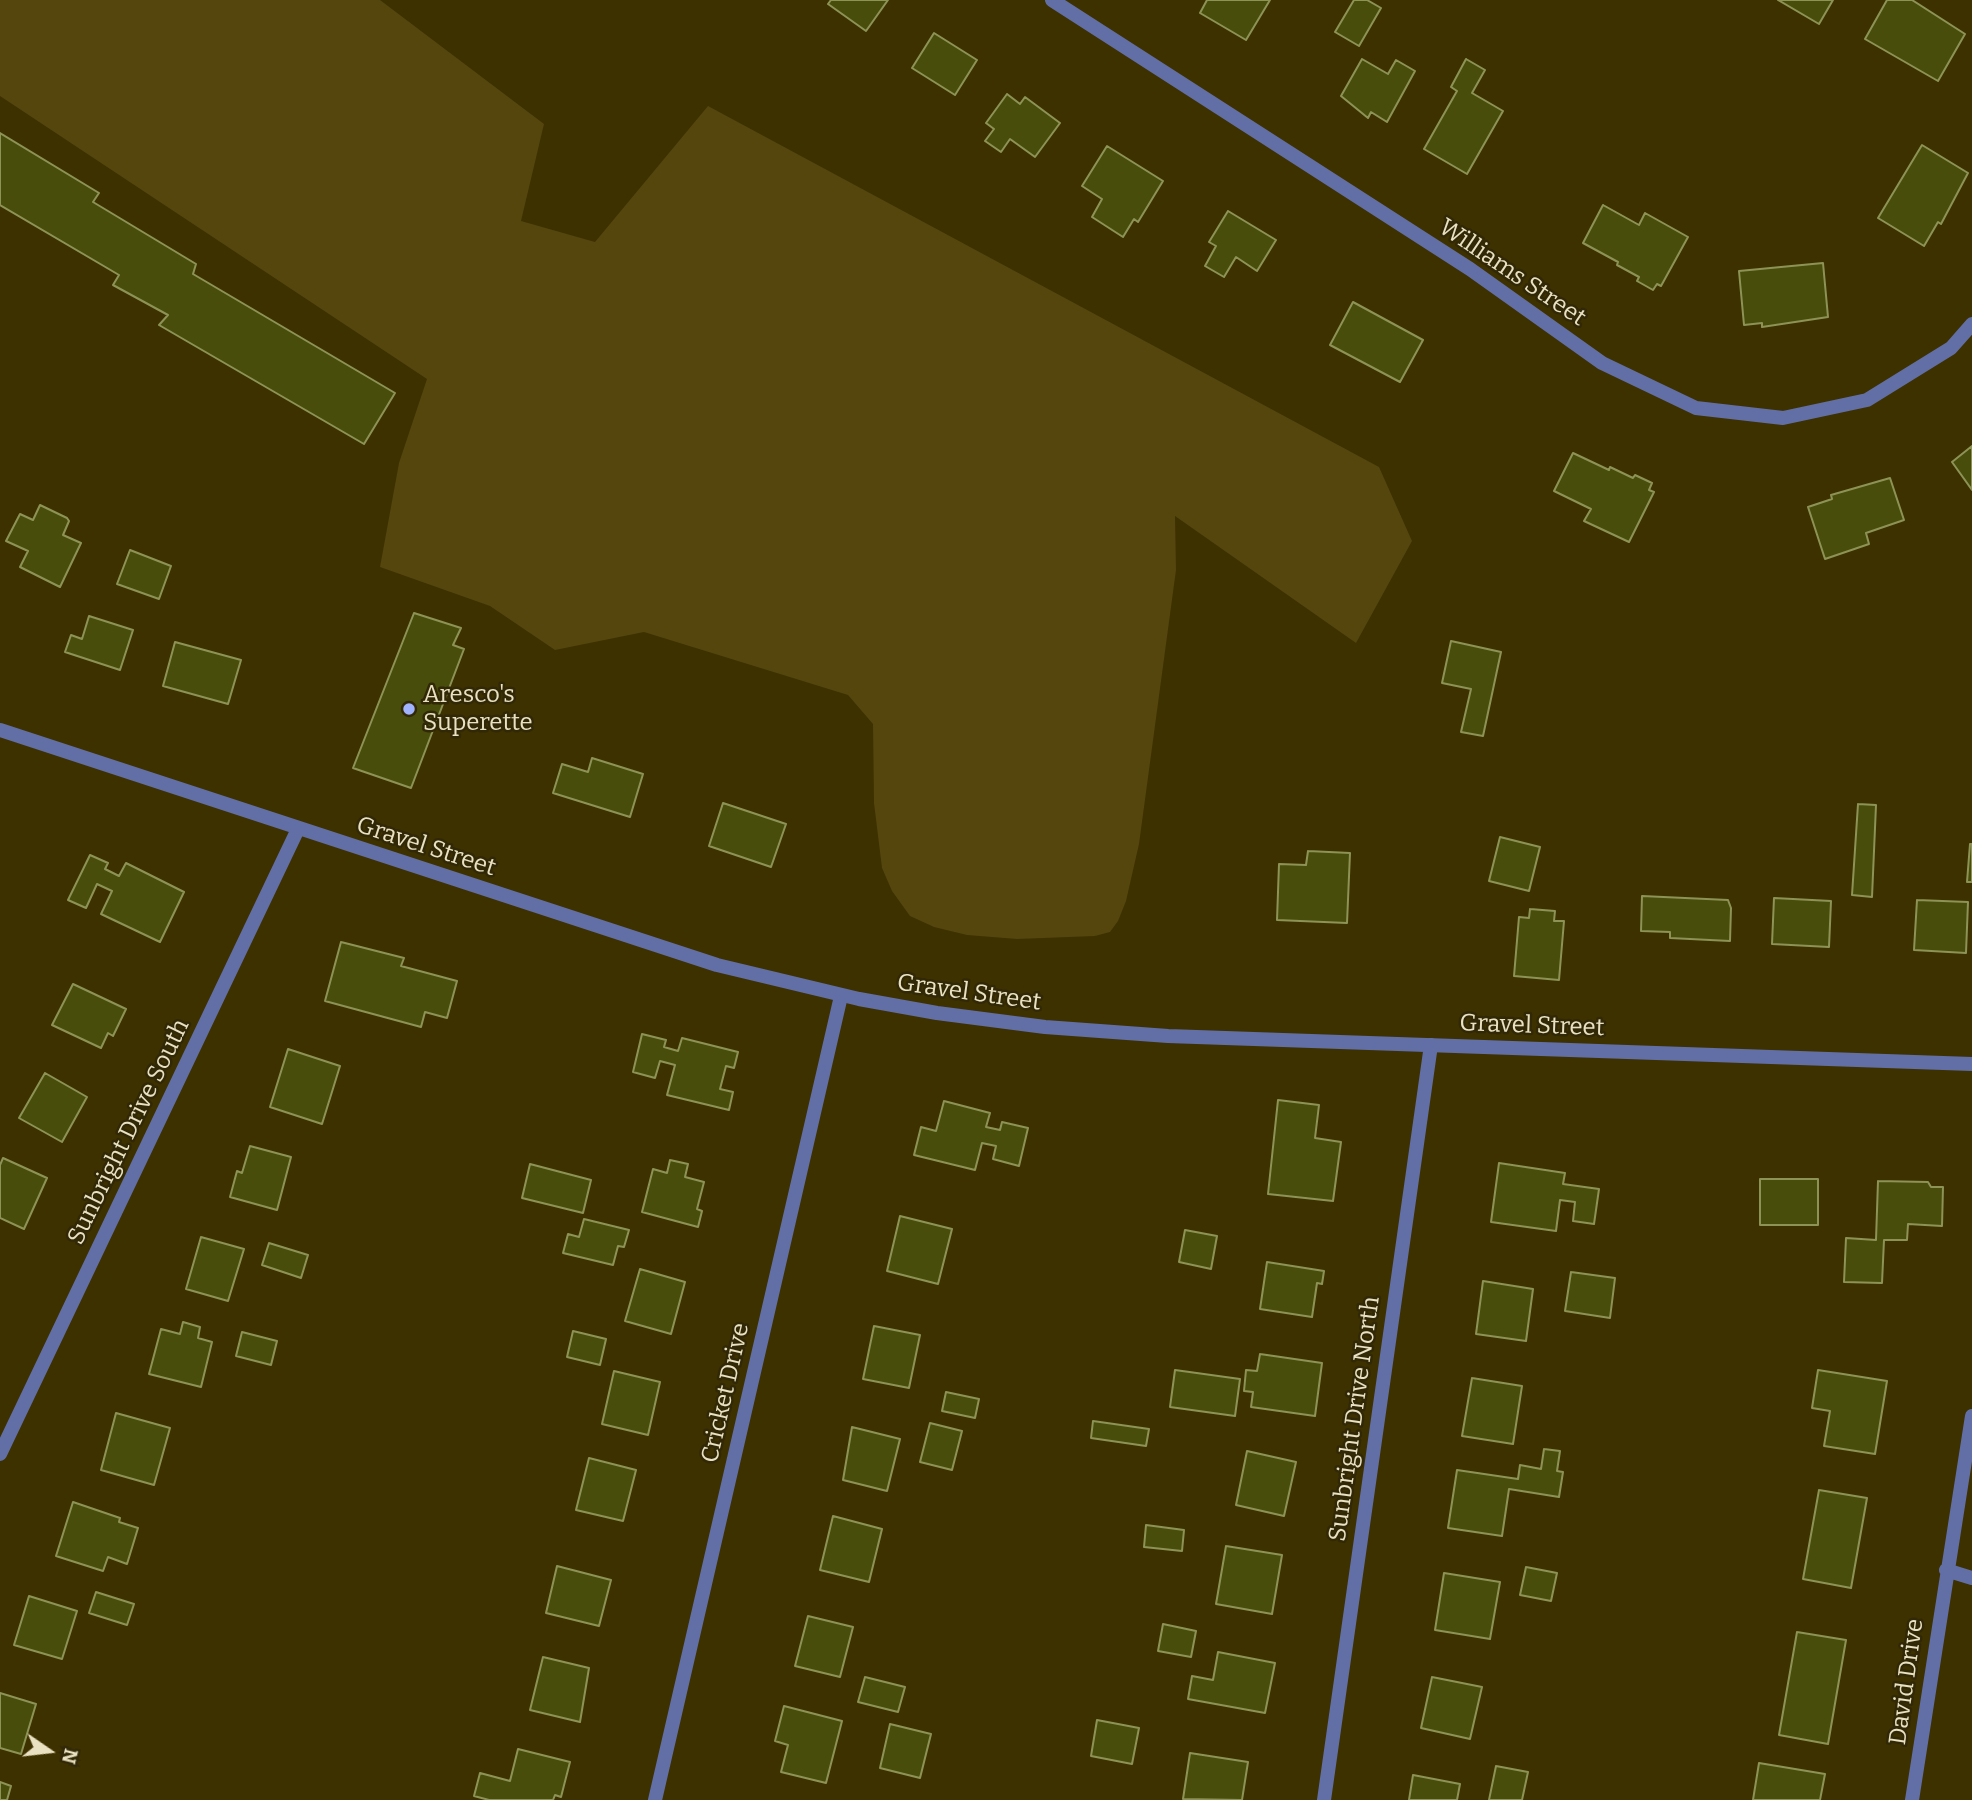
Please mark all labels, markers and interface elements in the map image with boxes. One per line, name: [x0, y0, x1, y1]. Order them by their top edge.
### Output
street label: Williams Street: [1433, 213, 1591, 333]
place label: Aresco's Superette: [423, 681, 533, 737]
marker: Aresco's Superette: [401, 701, 417, 717]
street label: Gravel Street: [353, 811, 499, 883]
street label: Gravel Street: [895, 969, 1043, 1017]
street label: Gravel Street: [1459, 1009, 1605, 1043]
street label: Sunbright Drive South: [62, 1015, 196, 1249]
street label: Sunbright Drive North: [1324, 1295, 1386, 1543]
street label: Cricket Drive: [696, 1320, 756, 1466]
street label: David Drive: [1884, 1617, 1930, 1747]
north arrow: [14, 1716, 84, 1786]
text: N: [57, 1746, 83, 1766]

